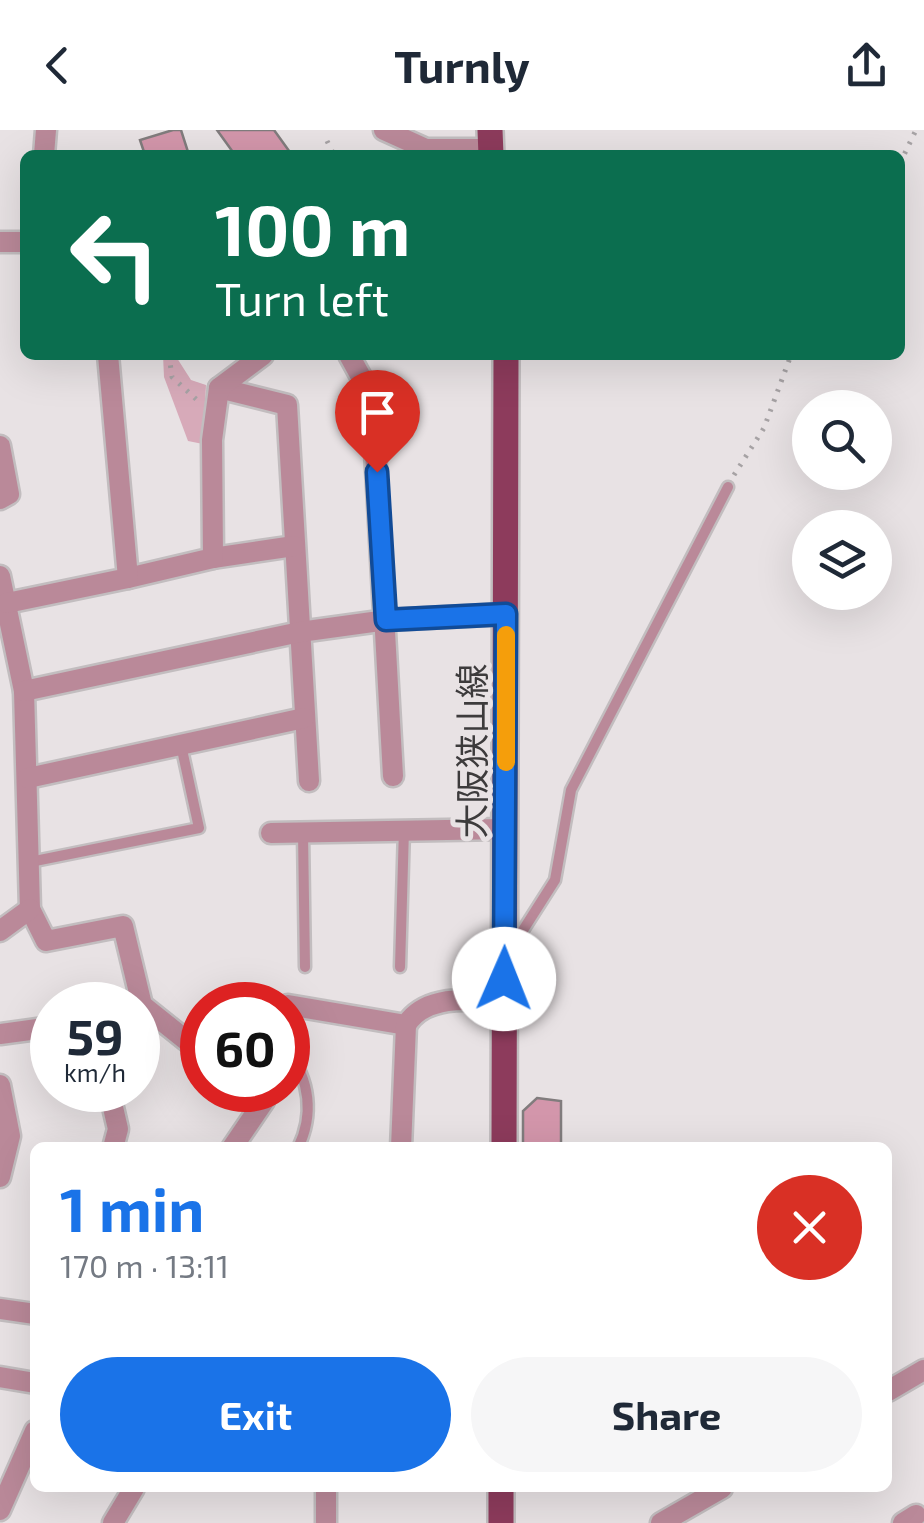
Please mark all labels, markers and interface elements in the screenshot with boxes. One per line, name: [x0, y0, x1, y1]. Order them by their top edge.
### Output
icon: back: [30, 38, 85, 93]
text: Turnly: [394, 38, 530, 92]
icon: share: [839, 38, 894, 93]
text: 100 m: [215, 186, 410, 270]
icon: left: [50, 190, 180, 320]
text: Turn left: [215, 271, 389, 325]
pin: [335, 370, 420, 473]
icon: arrive: [350, 385, 405, 440]
map controls: [792, 390, 892, 610]
button: search: [792, 390, 892, 490]
button: layers: [792, 510, 892, 610]
street label: 大阪狭山線: [450, 663, 492, 839]
position arrow: [452, 927, 556, 1031]
speed limit sign: 60: [180, 982, 310, 1112]
text: 59: [66, 1005, 124, 1065]
text: km/h: [64, 1057, 126, 1087]
text: 1 min: [60, 1172, 204, 1244]
button: close: [757, 1175, 862, 1280]
text: 170 m · 13:11: [60, 1246, 229, 1284]
button: Exit: [60, 1357, 451, 1472]
button: Share: [471, 1357, 862, 1472]

